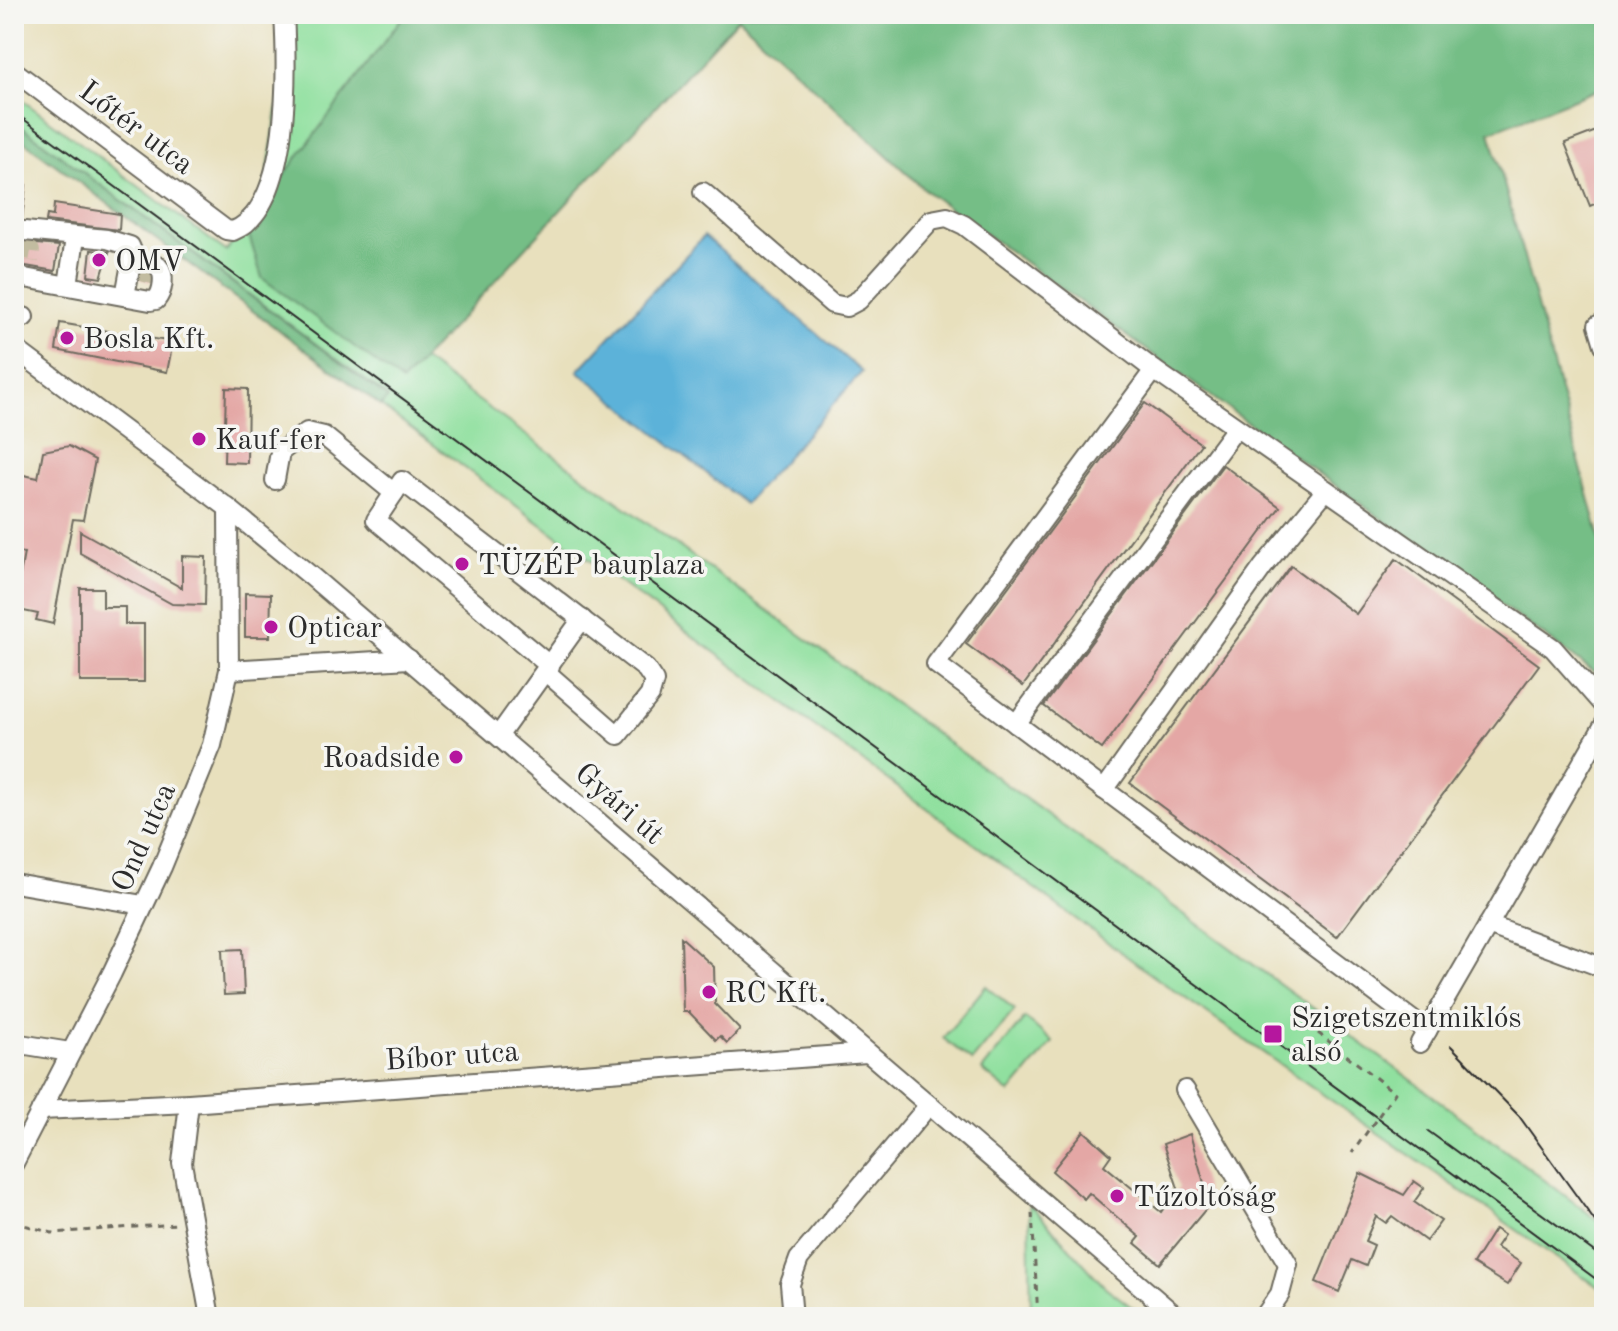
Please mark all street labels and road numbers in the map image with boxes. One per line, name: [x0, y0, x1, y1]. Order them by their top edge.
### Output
street label: Lőtér utca: [73, 76, 199, 181]
street label: Gyári út: [569, 758, 669, 851]
street label: Ond utca: [108, 779, 182, 897]
street label: Bíbor utca: [384, 1037, 520, 1077]

